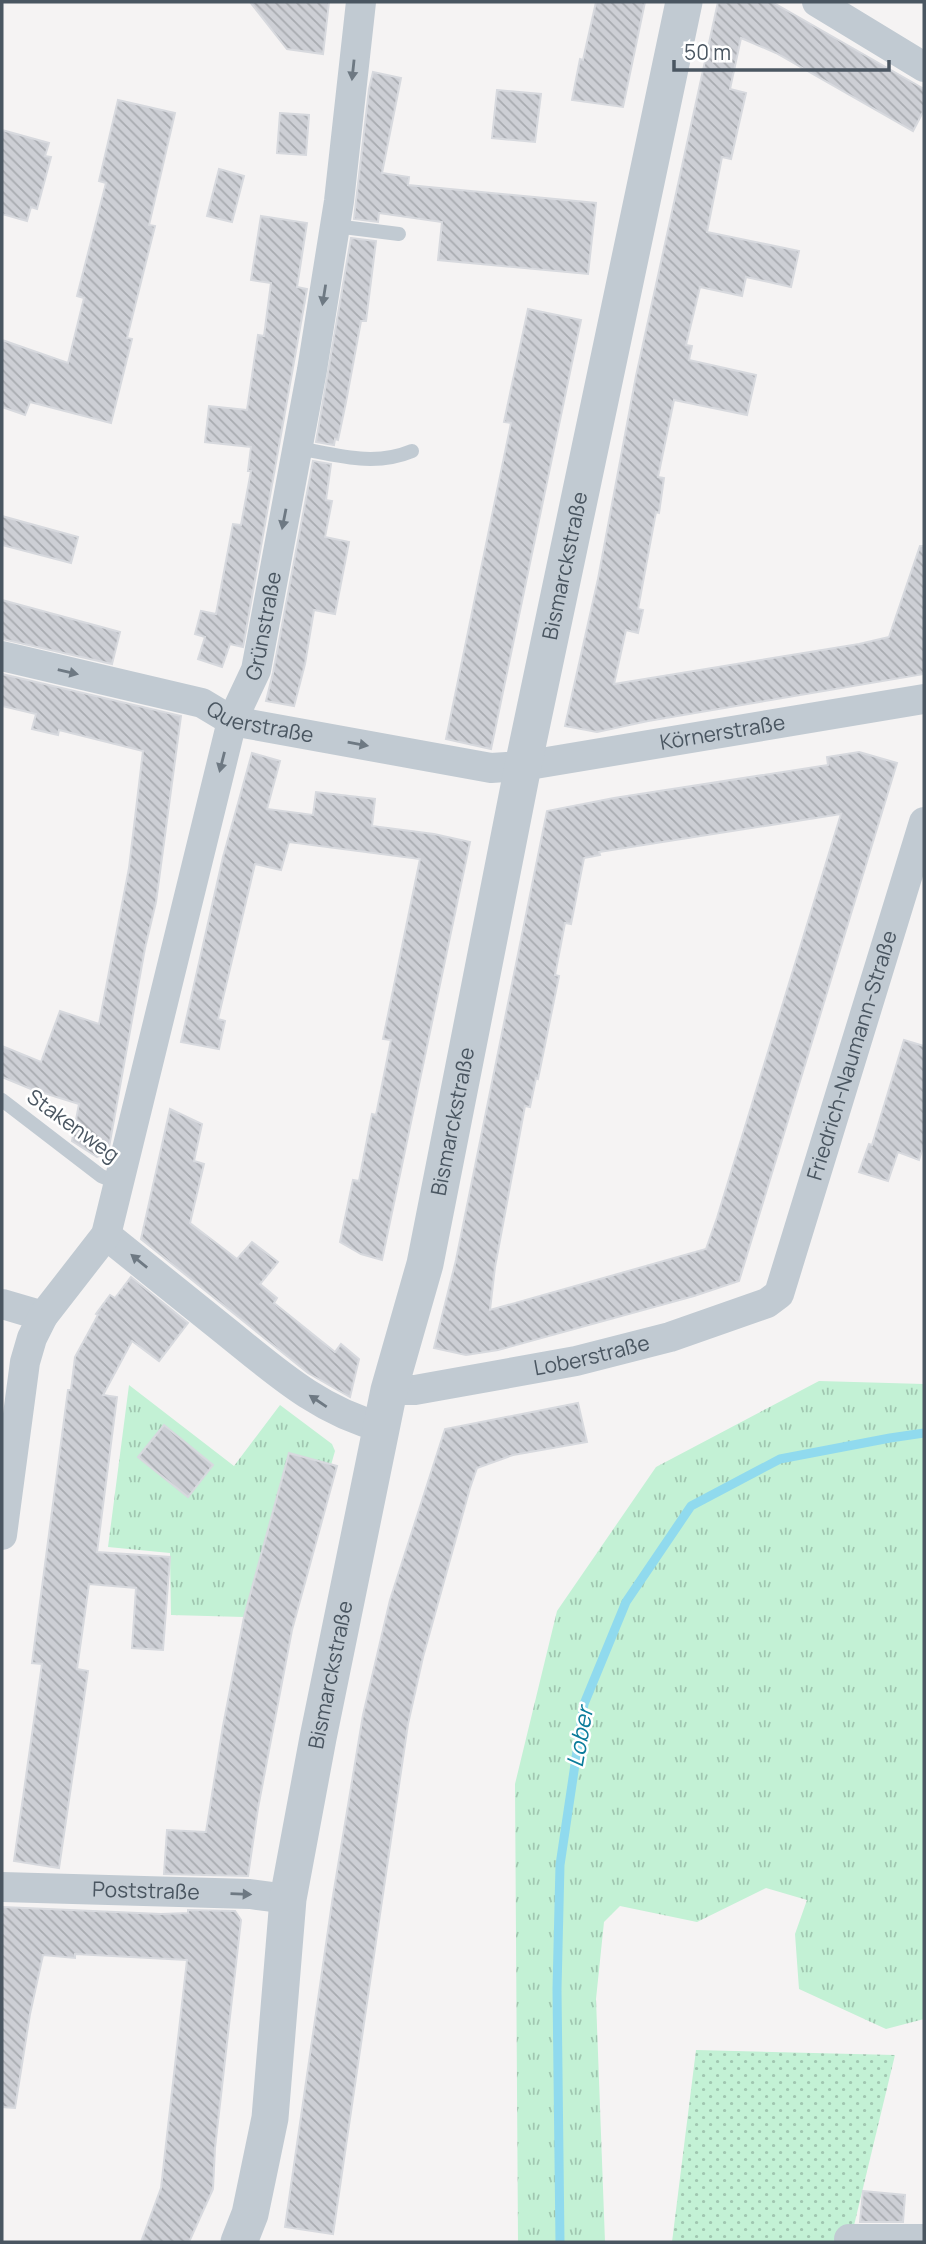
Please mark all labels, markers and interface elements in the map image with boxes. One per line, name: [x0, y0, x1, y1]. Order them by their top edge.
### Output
scale bar: [674, 28, 889, 72]
text: 50 m: [684, 38, 731, 66]
one-way arrow: [348, 59, 359, 81]
one-way arrow: [318, 284, 329, 306]
street label: Bismarckstraße: [535, 489, 593, 642]
one-way arrow: [279, 508, 290, 530]
street label: Grünstraße: [238, 569, 287, 685]
one-way arrow: [57, 666, 79, 677]
street label: Querstraße: [202, 694, 316, 749]
street label: Körnerstraße: [658, 707, 787, 756]
one-way arrow: [347, 739, 369, 750]
one-way arrow: [216, 751, 227, 773]
street label: Friedrich-Naumann-Straße: [800, 927, 903, 1184]
street label: Bismarckstraße: [424, 1045, 480, 1198]
street label: Stakenweg: [22, 1082, 126, 1168]
one-way arrow: [130, 1254, 148, 1269]
street label: Loberstraße: [531, 1328, 652, 1381]
one-way arrow: [309, 1394, 327, 1408]
street label: Bismarckstraße: [301, 1598, 359, 1751]
water label: Lober: [558, 1701, 601, 1769]
street label: Poststraße: [92, 1875, 200, 1906]
one-way arrow: [231, 1888, 253, 1899]

